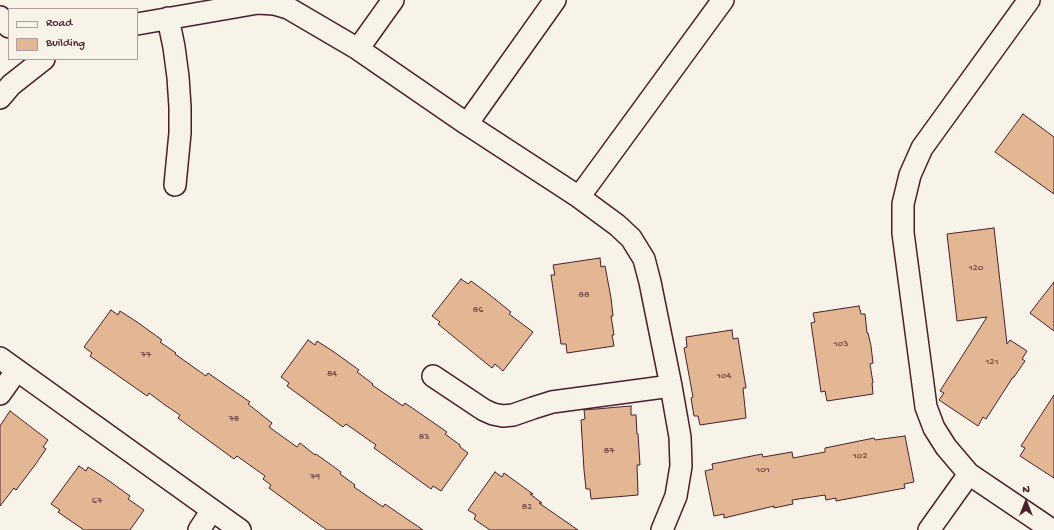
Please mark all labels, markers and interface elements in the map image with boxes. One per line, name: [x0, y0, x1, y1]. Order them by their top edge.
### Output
legend: [8, 8, 138, 60]
text: Road: [46, 17, 72, 31]
text: Building: [46, 37, 85, 51]
house number: 120: [969, 262, 983, 274]
house number: 88: [579, 289, 589, 301]
house number: 86: [473, 304, 483, 316]
house number: 103: [834, 338, 848, 350]
house number: 77: [141, 349, 151, 361]
house number: 121: [986, 356, 998, 368]
house number: 84: [327, 368, 337, 380]
house number: 104: [717, 370, 731, 382]
house number: 78: [229, 413, 239, 425]
house number: 83: [419, 431, 429, 443]
house number: 87: [604, 445, 614, 457]
house number: 102: [853, 450, 867, 462]
house number: 101: [756, 464, 770, 476]
house number: 79: [310, 471, 320, 483]
north arrow: [1006, 482, 1046, 522]
text: N: [1022, 484, 1030, 496]
house number: 67: [92, 495, 102, 507]
house number: 82: [522, 501, 532, 513]

